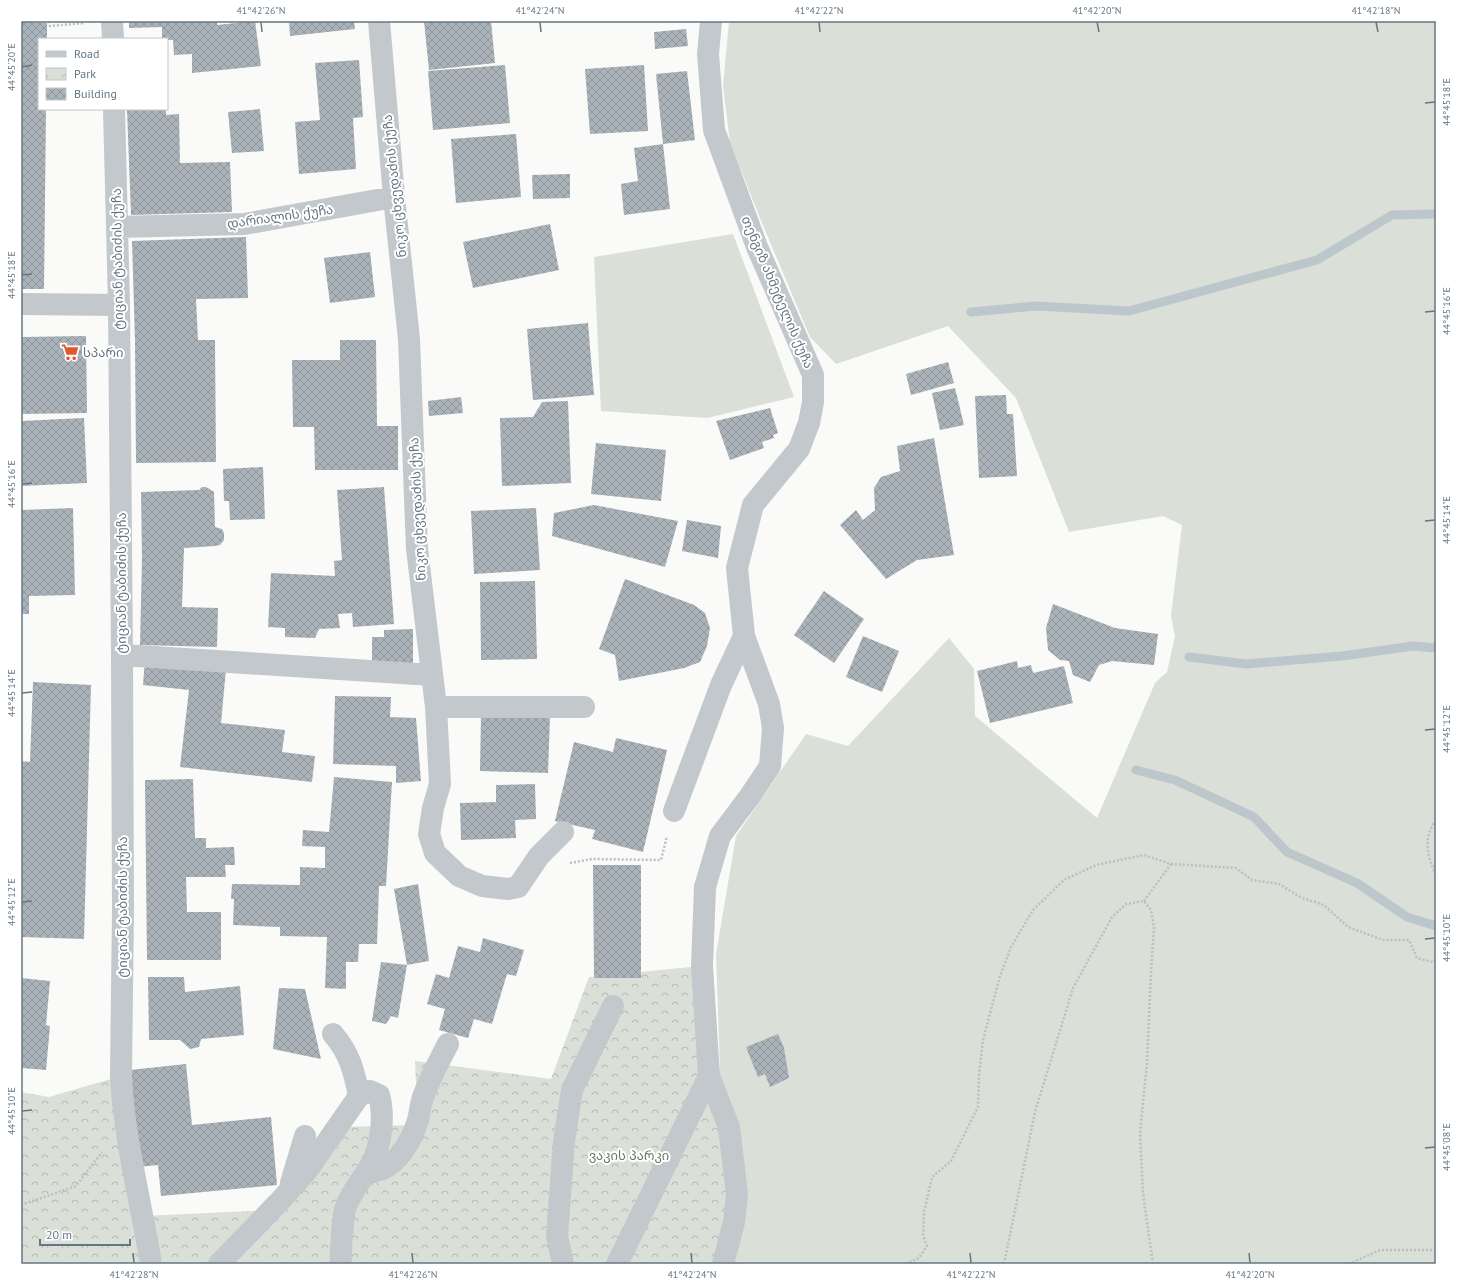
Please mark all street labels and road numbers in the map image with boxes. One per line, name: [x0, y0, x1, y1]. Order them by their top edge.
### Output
street label: ნიკო ცხვედაძის ქუჩა: [379, 114, 410, 258]
street label: ტიციან ტაბიძის ქუჩა: [108, 188, 127, 330]
street label: დარიალის ქუჩა: [226, 201, 334, 232]
street label: თენგიზ ახმეტელის ქუჩა: [738, 213, 817, 371]
street label: ნიკო ცხვედაძის ქუჩა: [405, 437, 430, 581]
street label: ტიციან ტაბიძის ქუჩა: [113, 512, 130, 654]
street label: ტიციან ტაბიძის ქუჩა: [114, 836, 131, 978]

